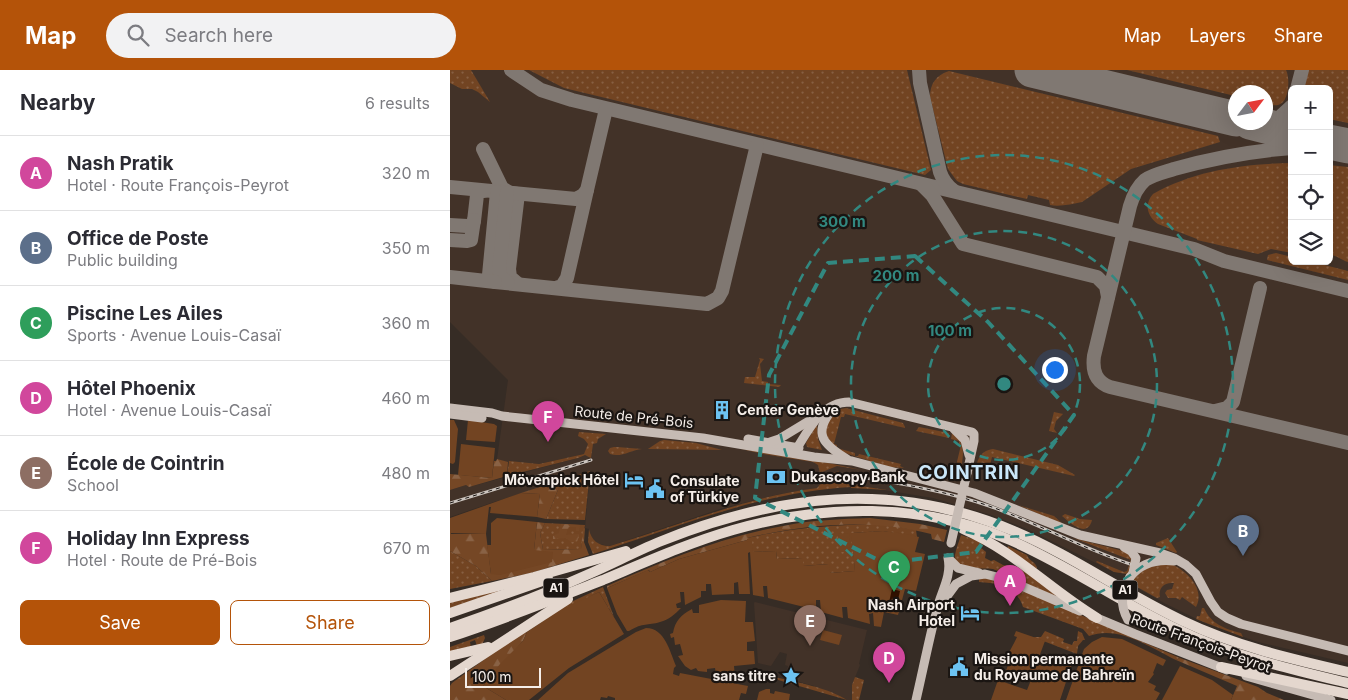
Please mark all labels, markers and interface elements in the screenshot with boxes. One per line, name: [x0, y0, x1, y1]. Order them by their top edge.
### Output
search box: [106, 13, 456, 58]
text: Map: [25, 21, 76, 50]
icon: search: [124, 21, 152, 49]
text: Search here: [164, 24, 273, 47]
text: Map: [1124, 25, 1161, 46]
text: Layers: [1189, 25, 1246, 46]
text: Share: [1274, 25, 1323, 46]
north arrow: [1228, 85, 1273, 130]
map controls: [1288, 85, 1333, 265]
button: +: [1288, 85, 1333, 130]
text: Nearby: [20, 90, 95, 115]
text: 6 results: [365, 93, 430, 113]
button: −: [1288, 130, 1333, 175]
text: Nash Pratik: [67, 152, 173, 175]
text: A: [30, 163, 42, 183]
text: 320 m: [382, 163, 430, 183]
text: Hotel · Route François-Peyrot: [67, 175, 289, 195]
button: locate: [1288, 175, 1333, 220]
text: 300 m: [818, 212, 866, 231]
button: layers: [1288, 220, 1333, 265]
text: Office de Poste: [67, 227, 209, 250]
text: B: [31, 238, 41, 258]
text: 350 m: [382, 238, 430, 258]
text: Public building: [67, 250, 178, 270]
text: 200 m: [873, 266, 919, 285]
text: Piscine Les Ailes: [67, 302, 223, 325]
text: C: [30, 313, 42, 333]
text: 360 m: [382, 313, 430, 333]
text: 100 m: [928, 321, 972, 340]
text: Sports · Avenue Louis-Casaï: [67, 325, 281, 345]
your location: [1042, 357, 1068, 383]
centre of rings: [995, 375, 1013, 393]
text: Hôtel Phoenix: [67, 377, 196, 400]
text: D: [30, 388, 42, 408]
text: 460 m: [381, 388, 430, 408]
building icon: Center Genève: [711, 399, 733, 421]
text: Hotel · Avenue Louis-Casaï: [67, 400, 271, 420]
pin: F: [532, 401, 564, 442]
place label: Center Genève: [737, 401, 839, 418]
street label: Route de Pré-Bois: [574, 402, 694, 431]
text: École de Cointrin: [67, 452, 225, 475]
district label: COINTRIN: [918, 461, 1020, 484]
text: E: [31, 463, 41, 483]
text: 480 m: [381, 463, 430, 483]
bank icon: Dukascopy Bank: [765, 466, 787, 488]
place label: Dukascopy Bank: [791, 468, 906, 485]
hotel icon: Mövenpick Hôtel: [623, 469, 645, 491]
place label: Mövenpick Hôtel: [504, 471, 619, 488]
place label: Consulate of Türkiye: [670, 472, 739, 505]
text: School: [67, 475, 119, 495]
public building icon: Consulate of Türkiye: [644, 478, 666, 500]
pin: B: [1227, 515, 1259, 556]
text: Holiday Inn Express: [67, 527, 250, 550]
text: F: [31, 538, 41, 558]
text: 670 m: [383, 538, 430, 558]
text: Hotel · Route de Pré-Bois: [67, 550, 257, 570]
pin: C: [878, 551, 910, 592]
pin: A: [994, 565, 1026, 606]
road number: A1: [544, 578, 568, 598]
road number: A1: [1112, 580, 1138, 600]
place label: Nash Airport Hotel: [868, 596, 955, 629]
button: Save: [20, 600, 220, 645]
button: Share: [230, 600, 430, 645]
hotel icon: Nash Airport Hotel: [959, 602, 981, 624]
pin: E: [794, 605, 826, 646]
street label: Route François-Peyrot: [1129, 609, 1274, 676]
pin: D: [873, 642, 905, 683]
place label: Mission permanente du Royaume de Bahreïn: [974, 650, 1135, 683]
public building icon: Mission permanente du Royaume de Bahreïn: [948, 656, 970, 678]
scale bar: [465, 665, 541, 688]
place icon: sans titre: [780, 665, 802, 687]
place label: sans titre: [712, 667, 776, 684]
text: 100 m: [472, 668, 512, 685]

